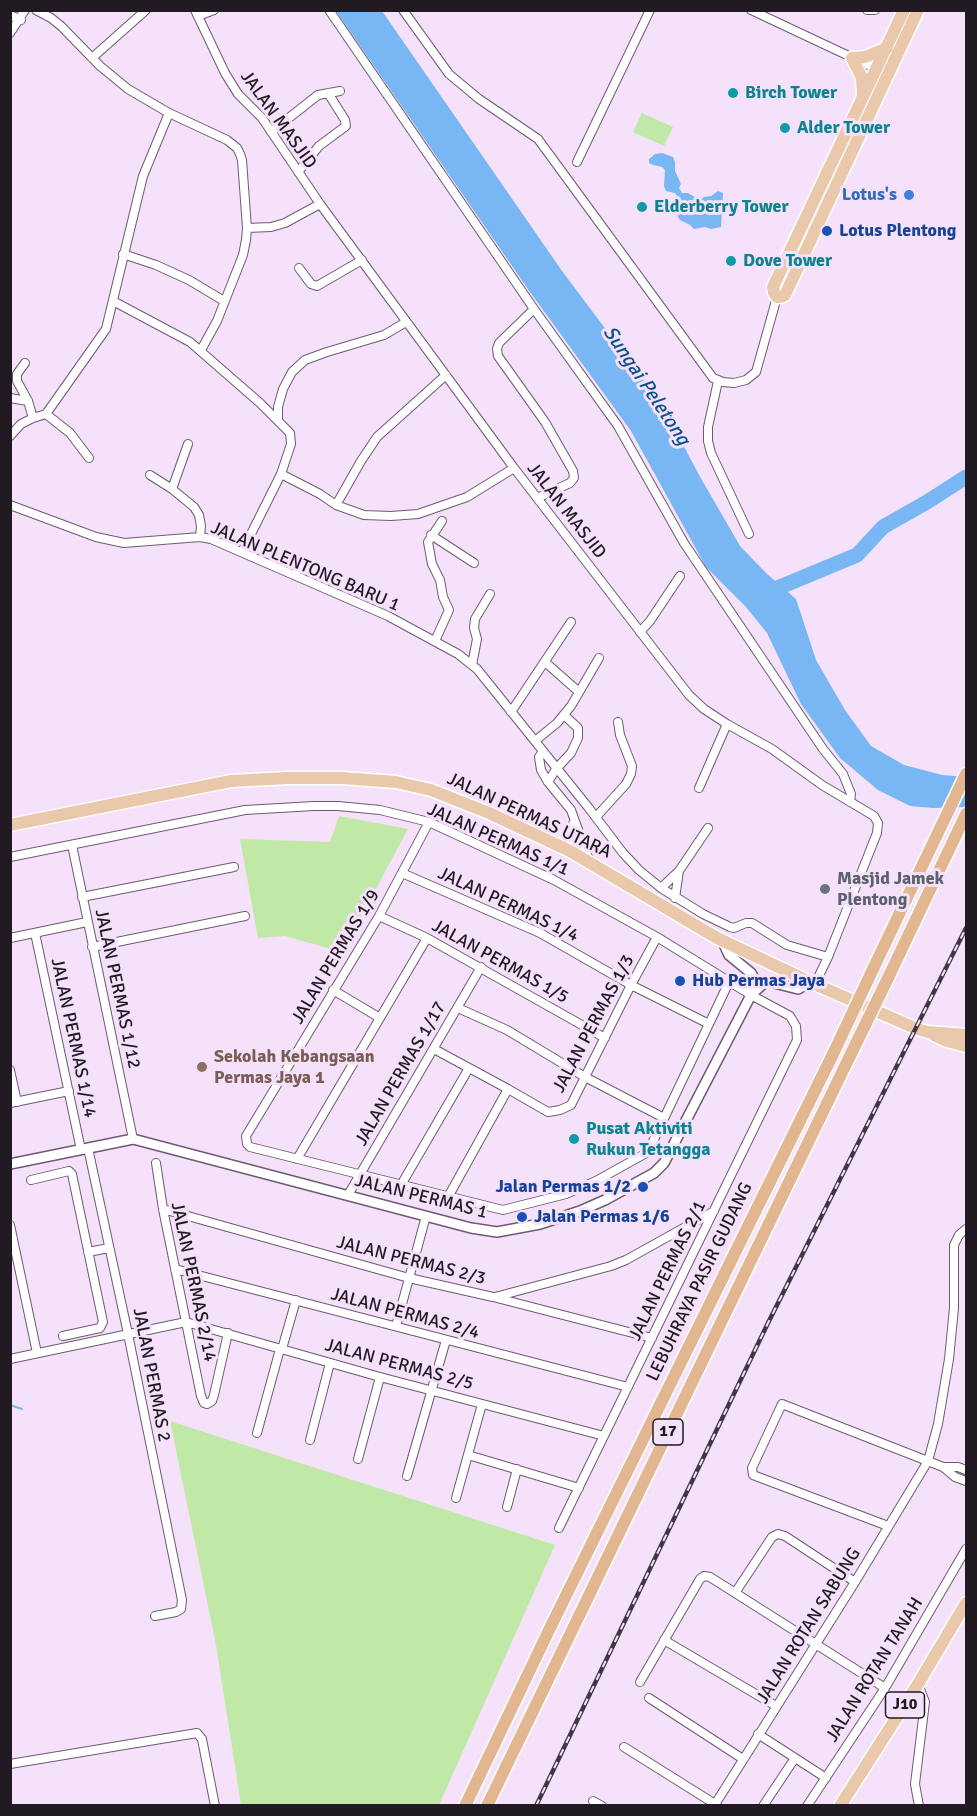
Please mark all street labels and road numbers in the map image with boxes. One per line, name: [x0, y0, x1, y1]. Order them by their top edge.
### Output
street label: JALAN MASJID: [235, 67, 321, 173]
street label: JALAN MASJID: [522, 459, 610, 563]
street label: JALAN PLENTONG BARU 1: [207, 517, 403, 617]
street label: JALAN PERMAS UTARA: [444, 768, 614, 864]
street label: JALAN PERMAS 1/1: [424, 799, 572, 881]
street label: JALAN PERMAS 1/4: [434, 863, 582, 947]
street label: JALAN PERMAS 1/9: [287, 886, 385, 1028]
street label: JALAN PERMAS 1/12: [90, 907, 144, 1071]
street label: JALAN PERMAS 1/5: [428, 915, 572, 1009]
street label: JALAN PERMAS 1/3: [549, 951, 639, 1097]
street label: JALAN PERMAS 1/14: [46, 956, 100, 1120]
street label: JALAN PERMAS 1/17: [351, 998, 451, 1150]
street label: JALAN PERMAS 1: [353, 1170, 489, 1224]
street label: LEBUHRAYA PASIR GUDANG: [642, 1179, 758, 1385]
street label: JALAN PERMAS 2/1: [625, 1198, 711, 1344]
street label: JALAN PERMAS 2/14: [166, 1200, 220, 1364]
street label: JALAN PERMAS 2/3: [334, 1232, 488, 1290]
street label: JALAN PERMAS 2/4: [328, 1284, 482, 1344]
street label: JALAN PERMAS 2: [127, 1306, 175, 1444]
street label: JALAN PERMAS 2/5: [322, 1335, 476, 1395]
road number: 17: [653, 1419, 683, 1445]
street label: JALAN ROTAN SABUNG: [752, 1544, 866, 1708]
street label: JALAN ROTAN TANAH: [822, 1594, 928, 1746]
road number: J10: [886, 1692, 924, 1718]

